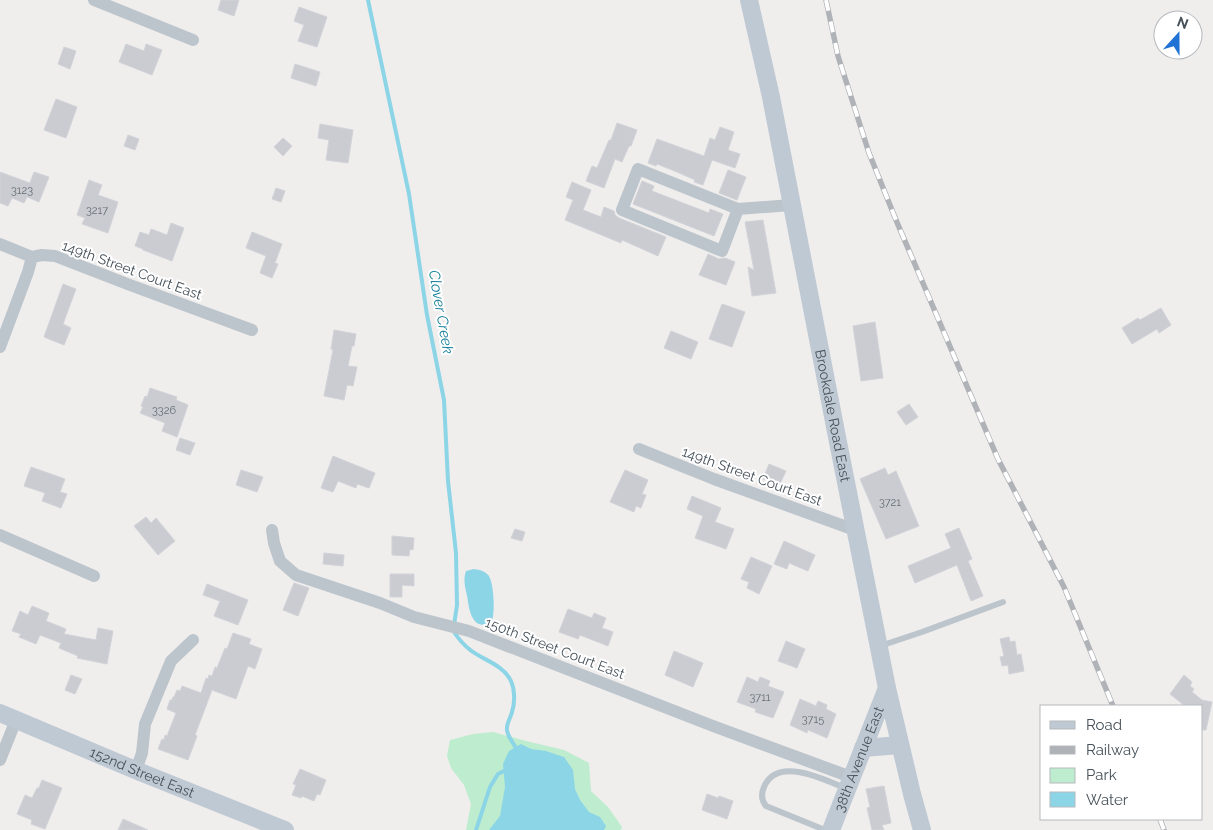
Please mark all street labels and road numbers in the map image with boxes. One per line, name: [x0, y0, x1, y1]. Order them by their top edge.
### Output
street label: 149th Street Court East: [60, 237, 204, 303]
street label: Brookdale Road East: [812, 348, 854, 483]
street label: 149th Street Court East: [680, 443, 824, 509]
street label: 150th Street Court East: [483, 614, 627, 682]
street label: 38th Avenue East: [831, 704, 887, 814]
street label: 152nd Street East: [87, 744, 197, 801]

